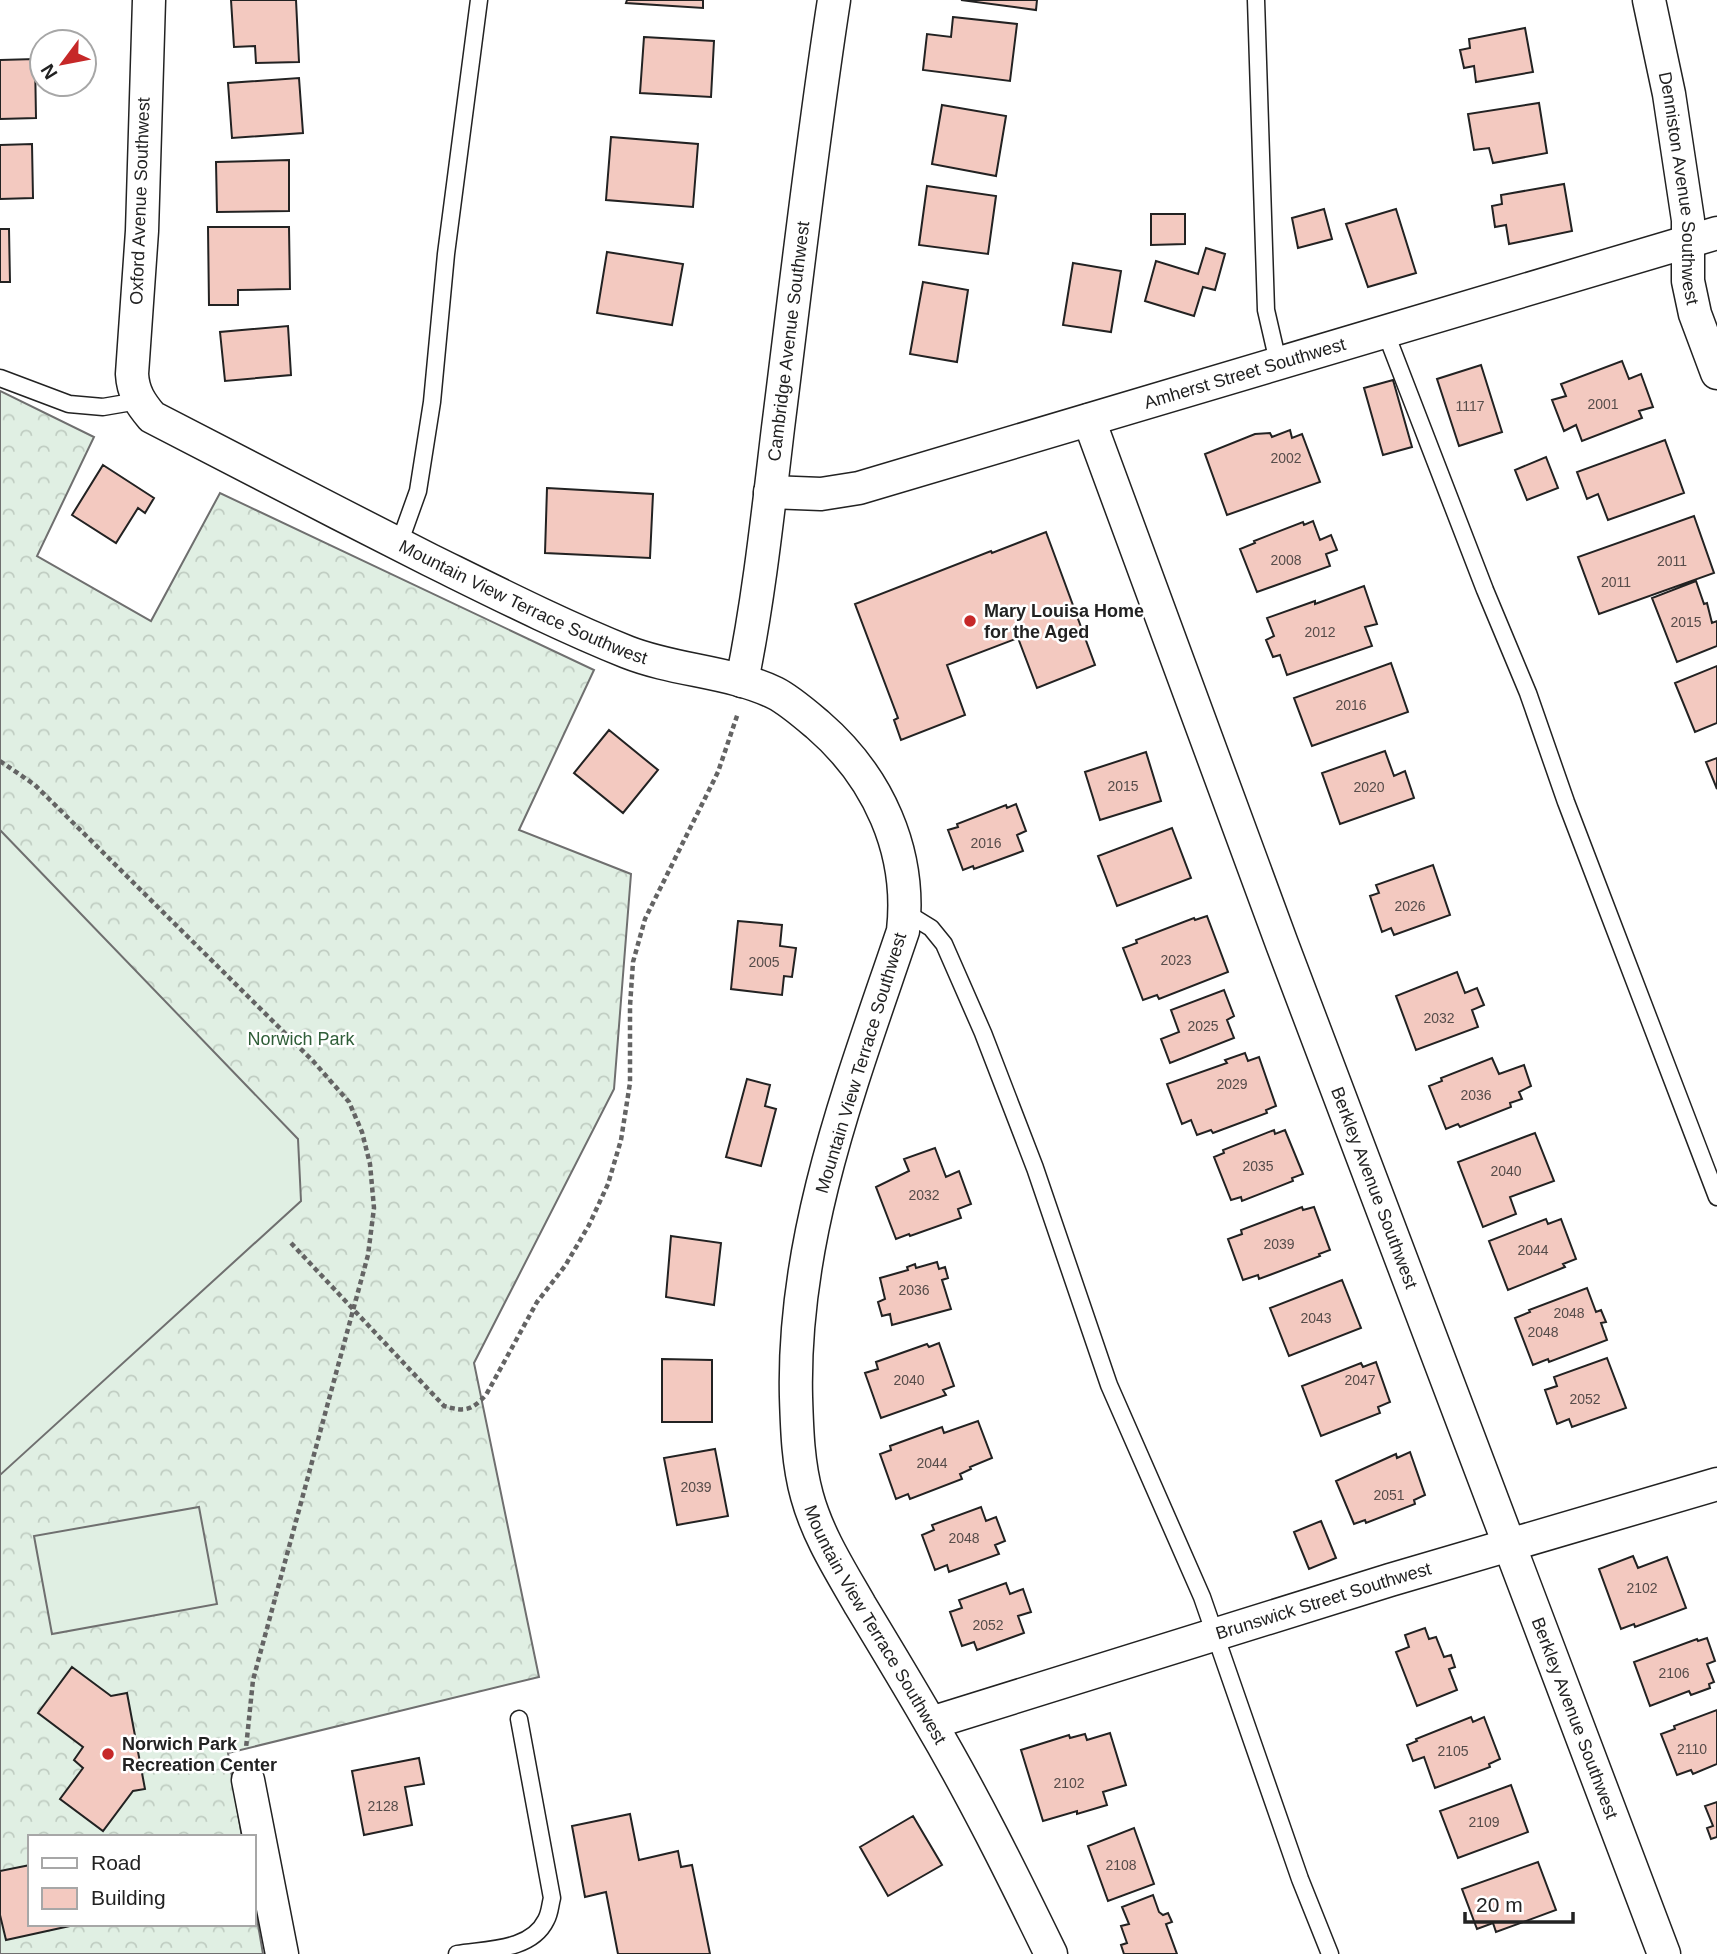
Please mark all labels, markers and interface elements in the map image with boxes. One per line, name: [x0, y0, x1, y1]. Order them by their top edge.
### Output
north arrow: [28, 28, 98, 98]
text: N: [36, 60, 62, 83]
street label: Denniston Avenue Southwest: [1655, 70, 1703, 307]
street label: Oxford Avenue Southwest: [126, 97, 154, 305]
street label: Cambridge Avenue Southwest: [764, 220, 813, 462]
street label: Amherst Street Southwest: [1142, 334, 1348, 413]
house number: 2001: [1587, 396, 1619, 412]
house number: 1117: [1455, 398, 1485, 414]
house number: 2002: [1270, 450, 1302, 466]
street label: Mountain View Terrace Southwest: [396, 536, 650, 668]
house number: 2008: [1270, 552, 1302, 568]
house number: 2011: [1657, 553, 1687, 569]
house number: 2011: [1601, 574, 1631, 590]
place label: Mary Louisa Home for the Aged: [984, 601, 1144, 642]
marker: Mary Louisa Home for the Aged: [962, 613, 978, 629]
house number: 2015: [1670, 614, 1702, 630]
house number: 2012: [1304, 624, 1336, 640]
house number: 2016: [1335, 697, 1367, 713]
house number: 2015: [1107, 778, 1139, 794]
house number: 2020: [1353, 779, 1385, 795]
house number: 2016: [970, 835, 1002, 851]
house number: 2026: [1394, 898, 1426, 914]
street label: Mountain View Terrace Southwest: [812, 930, 910, 1196]
house number: 2023: [1160, 952, 1192, 968]
house number: 2005: [748, 954, 780, 970]
house number: 2032: [1423, 1010, 1455, 1026]
house number: 2025: [1187, 1018, 1219, 1034]
park label: Norwich Park: [247, 1029, 356, 1049]
house number: 2029: [1216, 1076, 1248, 1092]
street label: Berkley Avenue Southwest: [1327, 1084, 1421, 1291]
house number: 2036: [1460, 1087, 1492, 1103]
house number: 2035: [1242, 1158, 1274, 1174]
house number: 2040: [1490, 1163, 1522, 1179]
house number: 2032: [908, 1187, 940, 1203]
house number: 2039: [1263, 1236, 1295, 1252]
house number: 2044: [1517, 1242, 1549, 1258]
house number: 2036: [898, 1282, 930, 1298]
house number: 2048: [1553, 1305, 1585, 1321]
house number: 2043: [1300, 1310, 1332, 1326]
house number: 2048: [1527, 1324, 1559, 1340]
house number: 2040: [893, 1372, 925, 1388]
house number: 2047: [1344, 1372, 1376, 1388]
house number: 2052: [1569, 1391, 1601, 1407]
house number: 2044: [916, 1455, 948, 1471]
house number: 2039: [680, 1479, 712, 1495]
house number: 2051: [1373, 1487, 1405, 1503]
street label: Mountain View Terrace Southwest: [800, 1502, 950, 1748]
house number: 2048: [948, 1530, 980, 1546]
street label: Brunswick Street Southwest: [1213, 1558, 1433, 1644]
house number: 2102: [1626, 1580, 1658, 1596]
street label: Berkley Avenue Southwest: [1528, 1614, 1622, 1822]
house number: 2052: [972, 1617, 1004, 1633]
house number: 2106: [1658, 1665, 1690, 1681]
place label: Norwich Park Recreation Center: [122, 1734, 277, 1775]
house number: 2110: [1677, 1741, 1707, 1757]
house number: 2105: [1437, 1743, 1469, 1759]
marker: Norwich Park Recreation Center: [100, 1746, 116, 1762]
house number: 2102: [1053, 1775, 1085, 1791]
house number: 2128: [367, 1798, 399, 1814]
house number: 2109: [1468, 1814, 1500, 1830]
legend: [28, 1835, 256, 1926]
text: Road: [91, 1851, 141, 1874]
house number: 2108: [1105, 1857, 1137, 1873]
scale bar: [1465, 1881, 1574, 1925]
text: Building: [91, 1886, 166, 1909]
text: 20 m: [1476, 1893, 1523, 1916]

